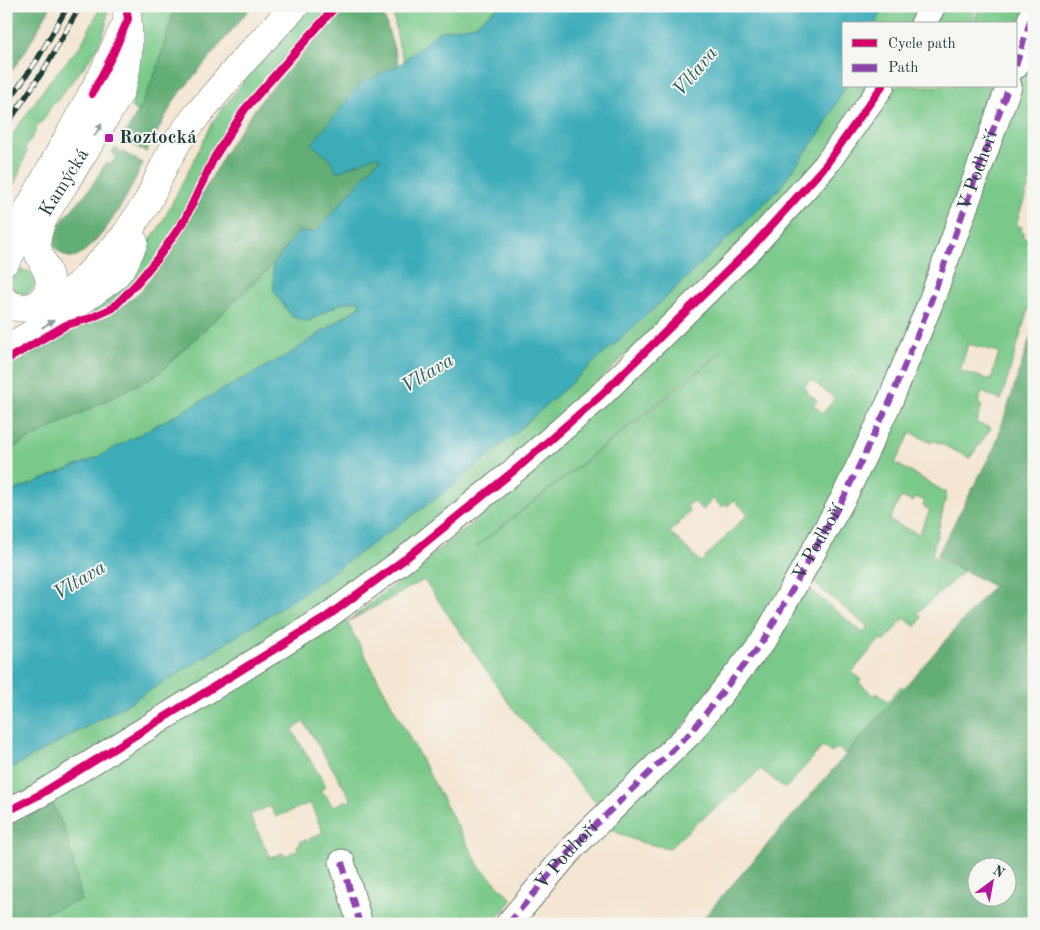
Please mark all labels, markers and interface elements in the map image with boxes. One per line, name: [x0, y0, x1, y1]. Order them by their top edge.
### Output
legend: [842, 22, 1018, 88]
text: Cycle path: [888, 37, 956, 52]
water label: Vltava: [670, 43, 722, 101]
text: Path: [888, 61, 918, 76]
one-way arrow: [93, 123, 102, 136]
street label: V Podhoří: [955, 127, 1002, 213]
place label: Roztocká: [119, 129, 197, 148]
marker: Roztocká: [103, 132, 115, 144]
street label: Kamýcká: [37, 145, 93, 220]
one-way arrow: [42, 320, 55, 329]
water label: Vltava: [398, 350, 458, 397]
street label: V Podhoří: [790, 500, 848, 583]
water label: Vltava: [50, 557, 110, 604]
street label: V Podhoří: [532, 818, 603, 893]
north arrow: [968, 858, 1018, 908]
text: N: [990, 863, 1007, 881]

